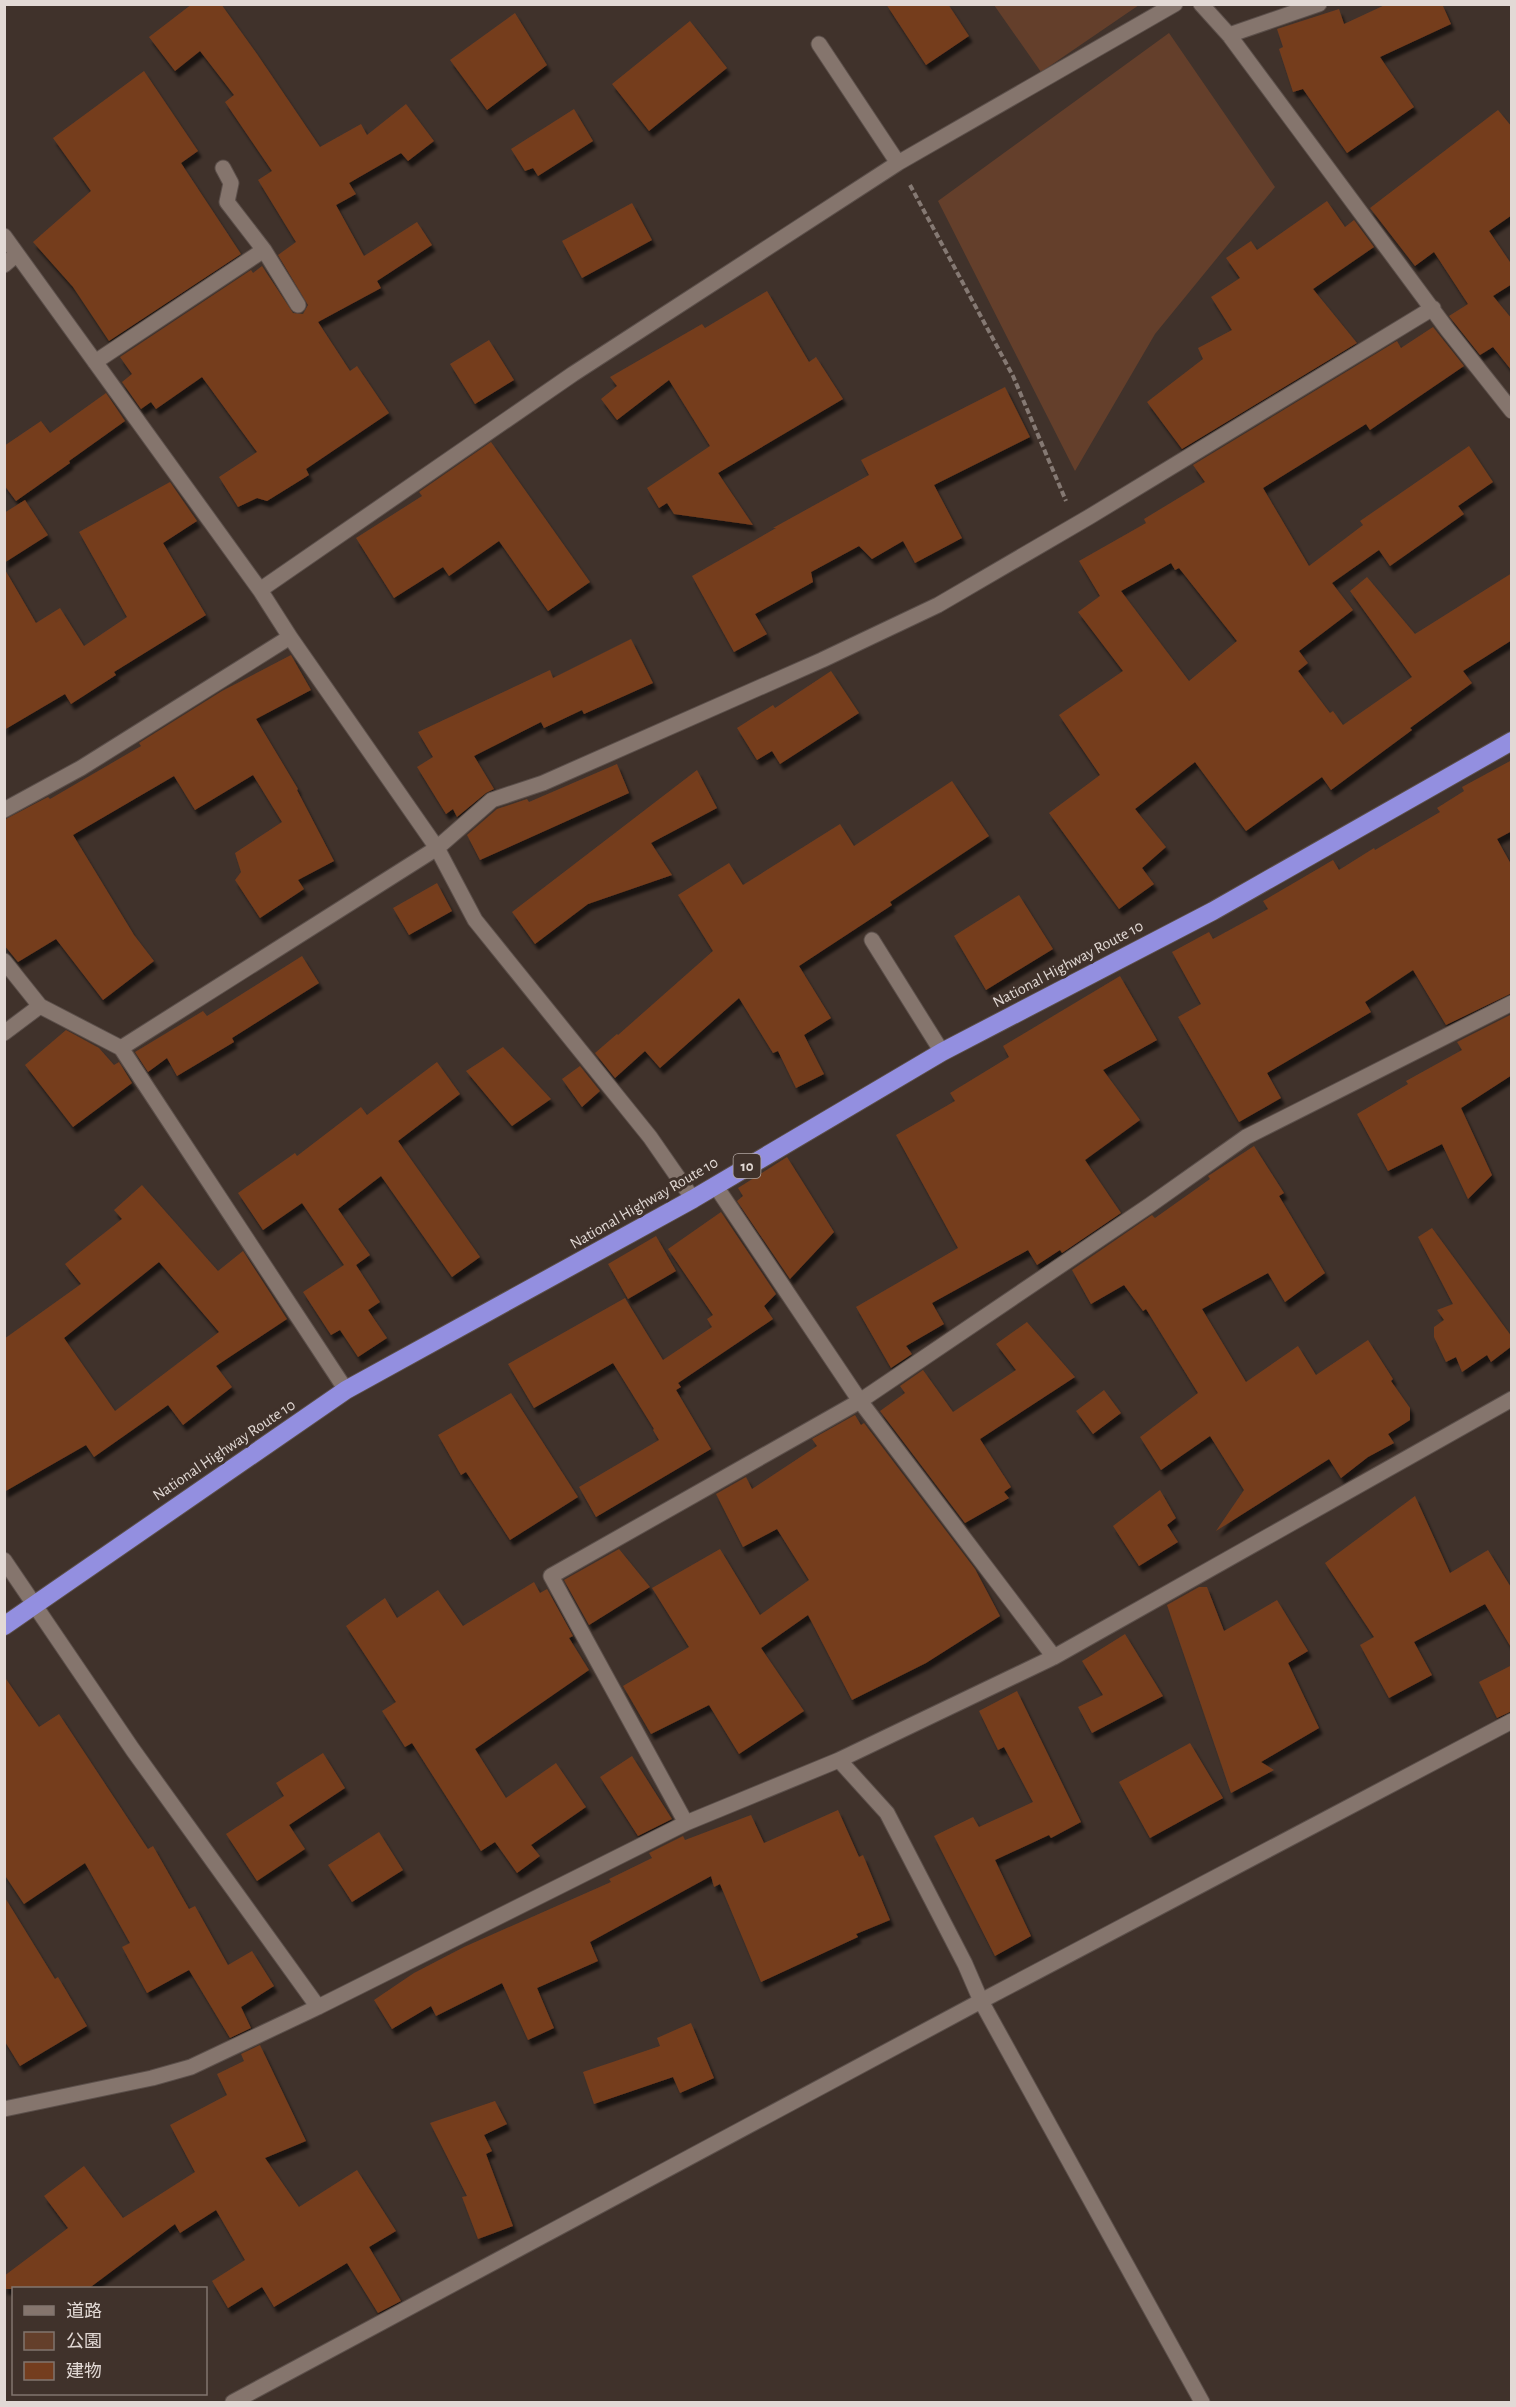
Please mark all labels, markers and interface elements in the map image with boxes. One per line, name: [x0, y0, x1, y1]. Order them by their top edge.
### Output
street label: National Highway Route 10: [990, 918, 1146, 1011]
street label: National Highway Route 10: [567, 1154, 721, 1253]
road number: 10: [734, 1154, 760, 1178]
street label: National Highway Route 10: [150, 1396, 299, 1504]
legend: [12, 2287, 207, 2395]
text: 道路: [66, 2301, 102, 2321]
text: 公園: [66, 2332, 102, 2351]
text: 建物: [66, 2361, 102, 2381]

